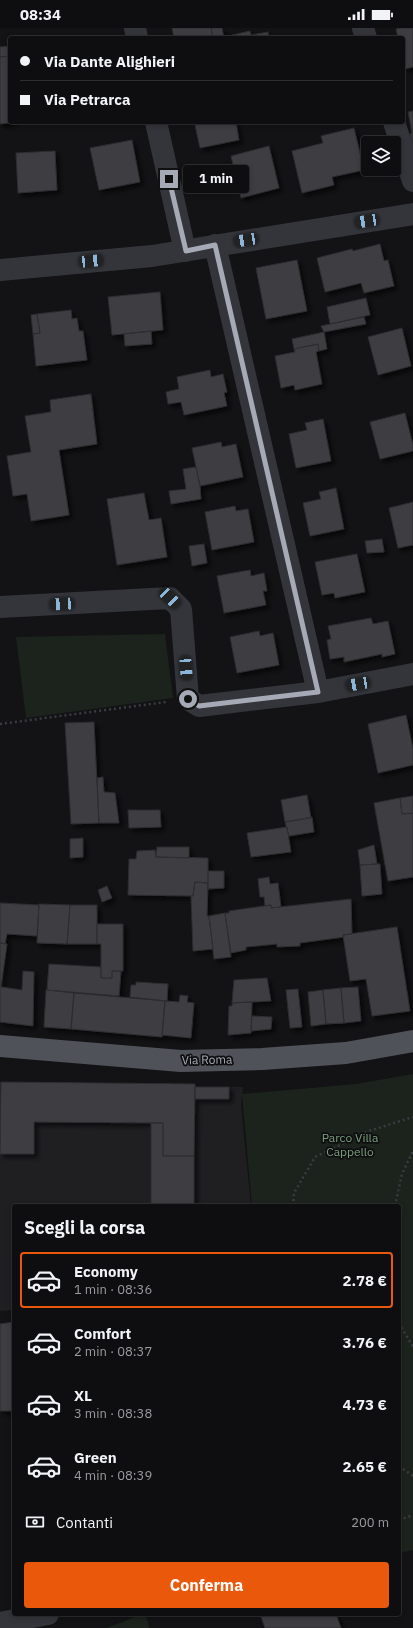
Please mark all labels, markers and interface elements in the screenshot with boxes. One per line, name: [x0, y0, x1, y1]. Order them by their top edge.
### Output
text: 08:34: [20, 5, 61, 24]
text: Via Dante Alighieri: [44, 52, 175, 71]
text: Via Petrarca: [44, 90, 131, 109]
map controls: [361, 136, 401, 176]
button: layers: [361, 136, 401, 176]
callout: 1 min: [183, 165, 249, 193]
route end: [160, 170, 178, 188]
text: 1 min: [199, 170, 233, 187]
car: [354, 213, 380, 229]
car: [233, 232, 259, 248]
car: [79, 254, 103, 268]
car: [157, 585, 183, 611]
car: [50, 597, 74, 611]
car: [179, 656, 193, 680]
car: [345, 676, 371, 692]
route start: [179, 690, 197, 708]
street label: Via Roma: [182, 1052, 233, 1067]
park label: Parco Villa Cappello: [322, 1130, 379, 1159]
text: Scegli la corsa: [24, 1216, 145, 1239]
icon: car: [26, 1262, 62, 1298]
text: Economy: [74, 1262, 138, 1281]
text: 2.78 €: [342, 1271, 387, 1290]
text: 1 min · 08:36: [74, 1281, 152, 1298]
icon: car: [26, 1324, 62, 1360]
text: Comfort: [74, 1324, 131, 1343]
text: 3.76 €: [342, 1333, 387, 1352]
text: 2 min · 08:37: [74, 1343, 152, 1360]
icon: car: [26, 1386, 62, 1422]
text: XL: [74, 1386, 92, 1405]
text: 4.73 €: [342, 1395, 387, 1414]
text: 3 min · 08:38: [74, 1405, 152, 1422]
icon: car: [26, 1448, 62, 1484]
text: Green: [74, 1448, 117, 1467]
text: 2.65 €: [342, 1457, 387, 1476]
text: 4 min · 08:39: [74, 1467, 152, 1484]
icon: cash: [24, 1511, 46, 1533]
text: Contanti: [56, 1513, 113, 1532]
text: 200 m: [351, 1514, 389, 1531]
button: Conferma: [24, 1562, 389, 1608]

